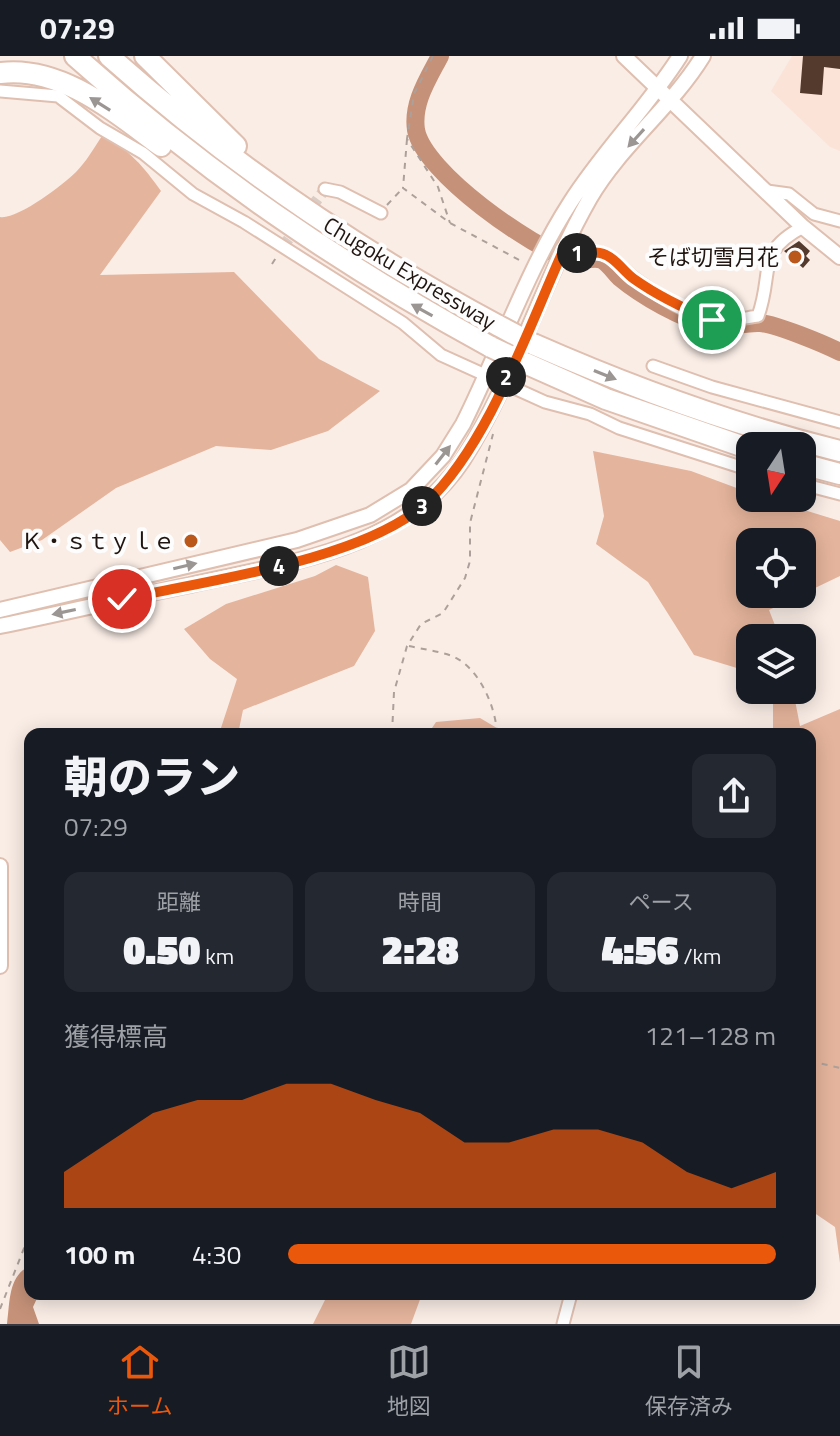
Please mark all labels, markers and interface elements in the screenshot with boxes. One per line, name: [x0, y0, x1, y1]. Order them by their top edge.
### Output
text: 07:29: [40, 5, 115, 51]
one-way arrow: [89, 98, 111, 112]
one-way arrow: [627, 128, 645, 147]
street label: Chugoku Expressway: [317, 208, 503, 338]
pin: 1: [557, 233, 597, 273]
text: 1: [571, 236, 583, 270]
place label: そば切雪月花: [647, 240, 779, 274]
marker: そば切雪月花: [786, 248, 804, 266]
pin: [678, 286, 746, 354]
icon: arrive: [690, 298, 734, 342]
one-way arrow: [411, 303, 433, 317]
pin: 2: [486, 357, 526, 397]
text: 2: [500, 360, 512, 394]
one-way arrow: [593, 369, 617, 382]
north arrow: [736, 432, 816, 512]
map controls: [736, 432, 816, 704]
one-way arrow: [434, 444, 450, 465]
pin: 3: [402, 486, 442, 526]
text: 3: [416, 489, 428, 523]
place label: Ｋ・ｓｔｙｌｅ: [21, 524, 175, 558]
button: locate: [736, 528, 816, 608]
marker: Ｋ・ｓｔｙｌｅ: [182, 532, 200, 550]
pin: 4: [259, 546, 299, 586]
text: 4: [273, 549, 285, 583]
one-way arrow: [173, 559, 198, 572]
pin: [88, 565, 156, 633]
icon: check: [100, 577, 144, 621]
one-way arrow: [51, 606, 76, 619]
button: layers: [736, 624, 816, 704]
text: 朝のラン: [64, 743, 240, 810]
button: share: [692, 754, 776, 838]
text: 07:29: [64, 807, 128, 846]
text: 距離: [157, 885, 201, 919]
text: 時間: [398, 885, 442, 919]
text: ペース: [629, 885, 694, 919]
text: 0.50: [123, 919, 200, 980]
text: 2:28: [381, 919, 459, 980]
text: 4:56: [601, 919, 679, 980]
text: km: [200, 939, 234, 973]
text: /km: [679, 939, 722, 973]
text: 121–128 m: [645, 1016, 776, 1055]
text: 獲得標高: [64, 1017, 168, 1056]
text: 100 m: [64, 1235, 135, 1274]
text: 4:30: [192, 1235, 241, 1274]
tab: ホーム: [107, 1340, 172, 1423]
tab: 地図: [387, 1340, 431, 1423]
tab: 保存済み: [645, 1340, 733, 1423]

